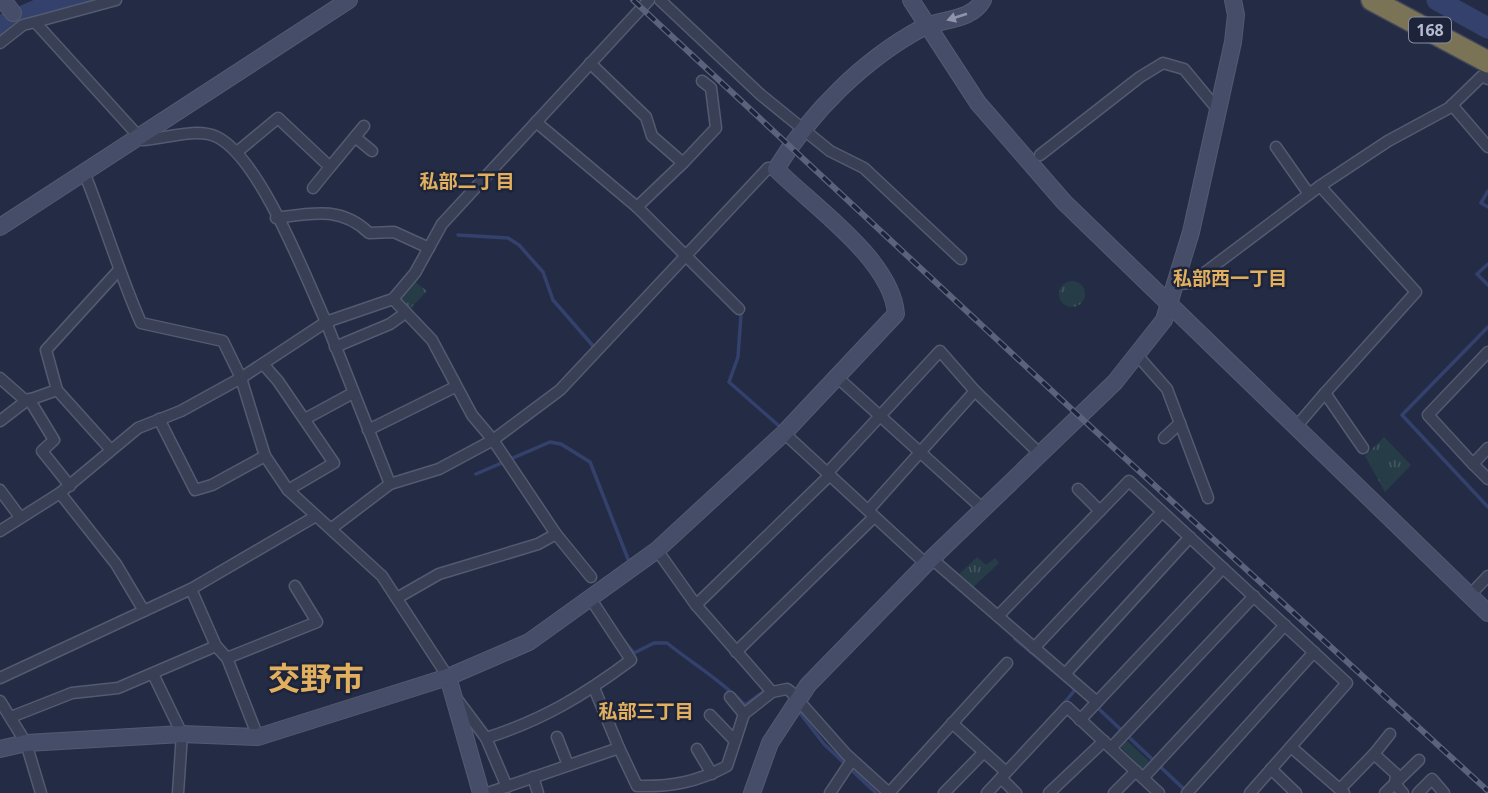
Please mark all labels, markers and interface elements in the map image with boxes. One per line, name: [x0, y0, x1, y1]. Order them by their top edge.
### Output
one-way arrow: [946, 12, 967, 23]
road number: 168: [1409, 18, 1451, 42]
district label: 私部二丁目: [419, 168, 515, 194]
district label: 私部西一丁目: [1173, 265, 1287, 291]
district label: 交野市: [268, 656, 364, 699]
district label: 私部三丁目: [598, 698, 694, 724]

